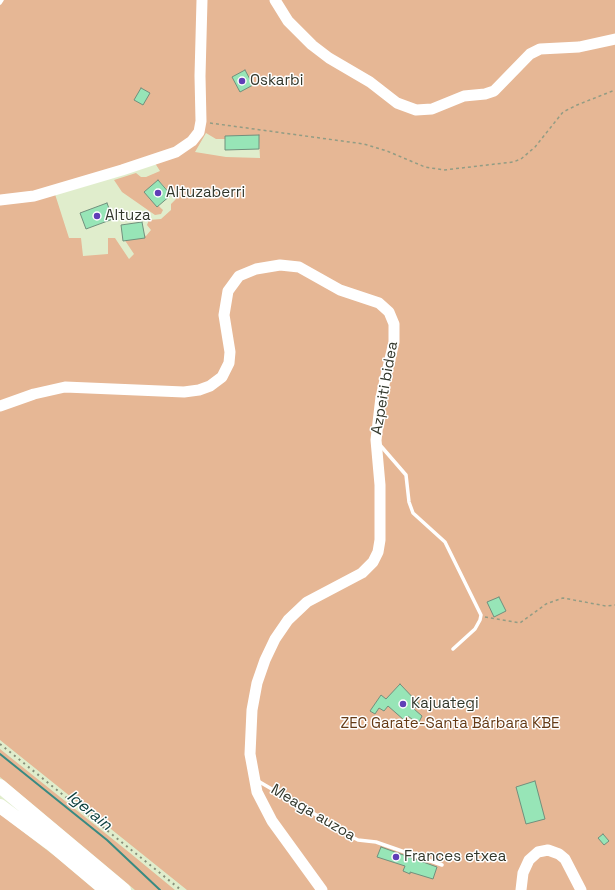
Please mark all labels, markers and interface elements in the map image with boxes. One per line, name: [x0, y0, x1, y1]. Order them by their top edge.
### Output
place label: Oskarbi: [250, 72, 303, 90]
marker: Oskarbi: [237, 76, 247, 86]
place label: Altuzaberri: [166, 184, 245, 202]
marker: Altuzaberri: [153, 188, 163, 198]
place label: Altuza: [105, 207, 151, 225]
marker: Altuza: [92, 211, 102, 221]
street label: Azpeiti bidea: [368, 340, 402, 436]
place label: Kajuategi: [411, 695, 479, 713]
marker: Kajuategi: [398, 699, 408, 709]
park label: ZEC Garate-Santa Bárbara KBE: [340, 715, 560, 733]
street label: Meaga auzoa: [267, 781, 359, 845]
water label: Igerain: [63, 787, 115, 835]
place label: Frances etxea: [404, 848, 506, 866]
marker: Frances etxea: [391, 852, 401, 862]

